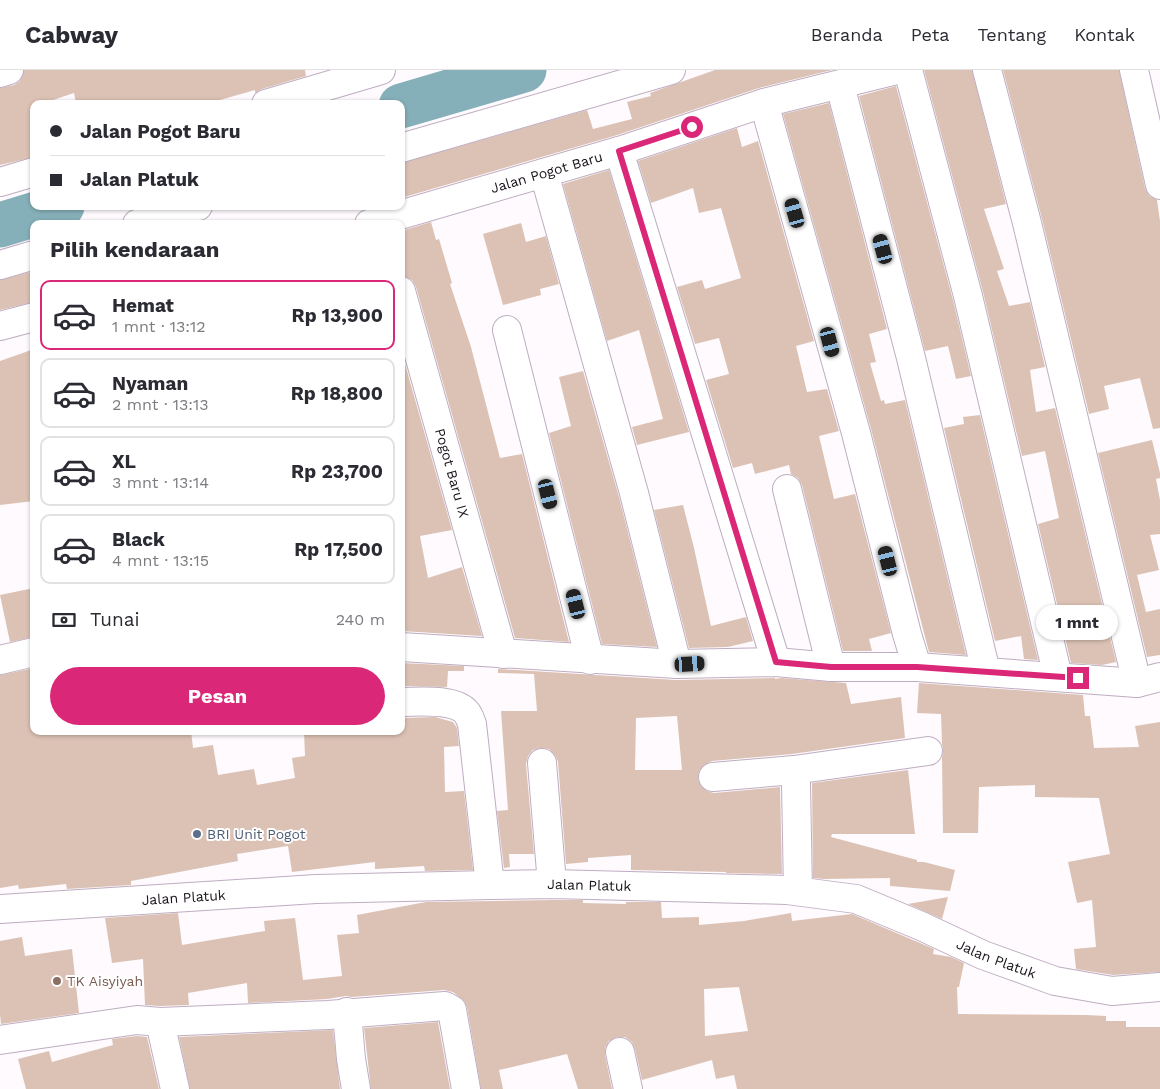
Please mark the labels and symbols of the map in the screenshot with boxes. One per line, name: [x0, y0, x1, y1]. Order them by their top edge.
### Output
route start: [681, 116, 703, 138]
street label: Jalan Pogot Baru: [489, 148, 604, 196]
car: [783, 197, 806, 229]
car: [871, 233, 894, 265]
car: [818, 326, 841, 358]
street label: Pogot Baru IX: [432, 426, 472, 519]
car: [537, 478, 558, 510]
car: [877, 545, 898, 577]
car: [565, 588, 586, 620]
callout: 1 mnt: [1037, 606, 1119, 640]
car: [674, 656, 705, 672]
route end: [1067, 667, 1089, 689]
place label: BRI Unit Pogot: [207, 826, 306, 842]
marker: BRI Unit Pogot: [191, 828, 203, 840]
street label: Jalan Platuk: [547, 876, 632, 894]
street label: Jalan Platuk: [141, 887, 226, 908]
street label: Jalan Platuk: [954, 936, 1038, 982]
place label: TK Aisyiyah: [67, 973, 143, 989]
marker: TK Aisyiyah: [51, 975, 63, 987]

